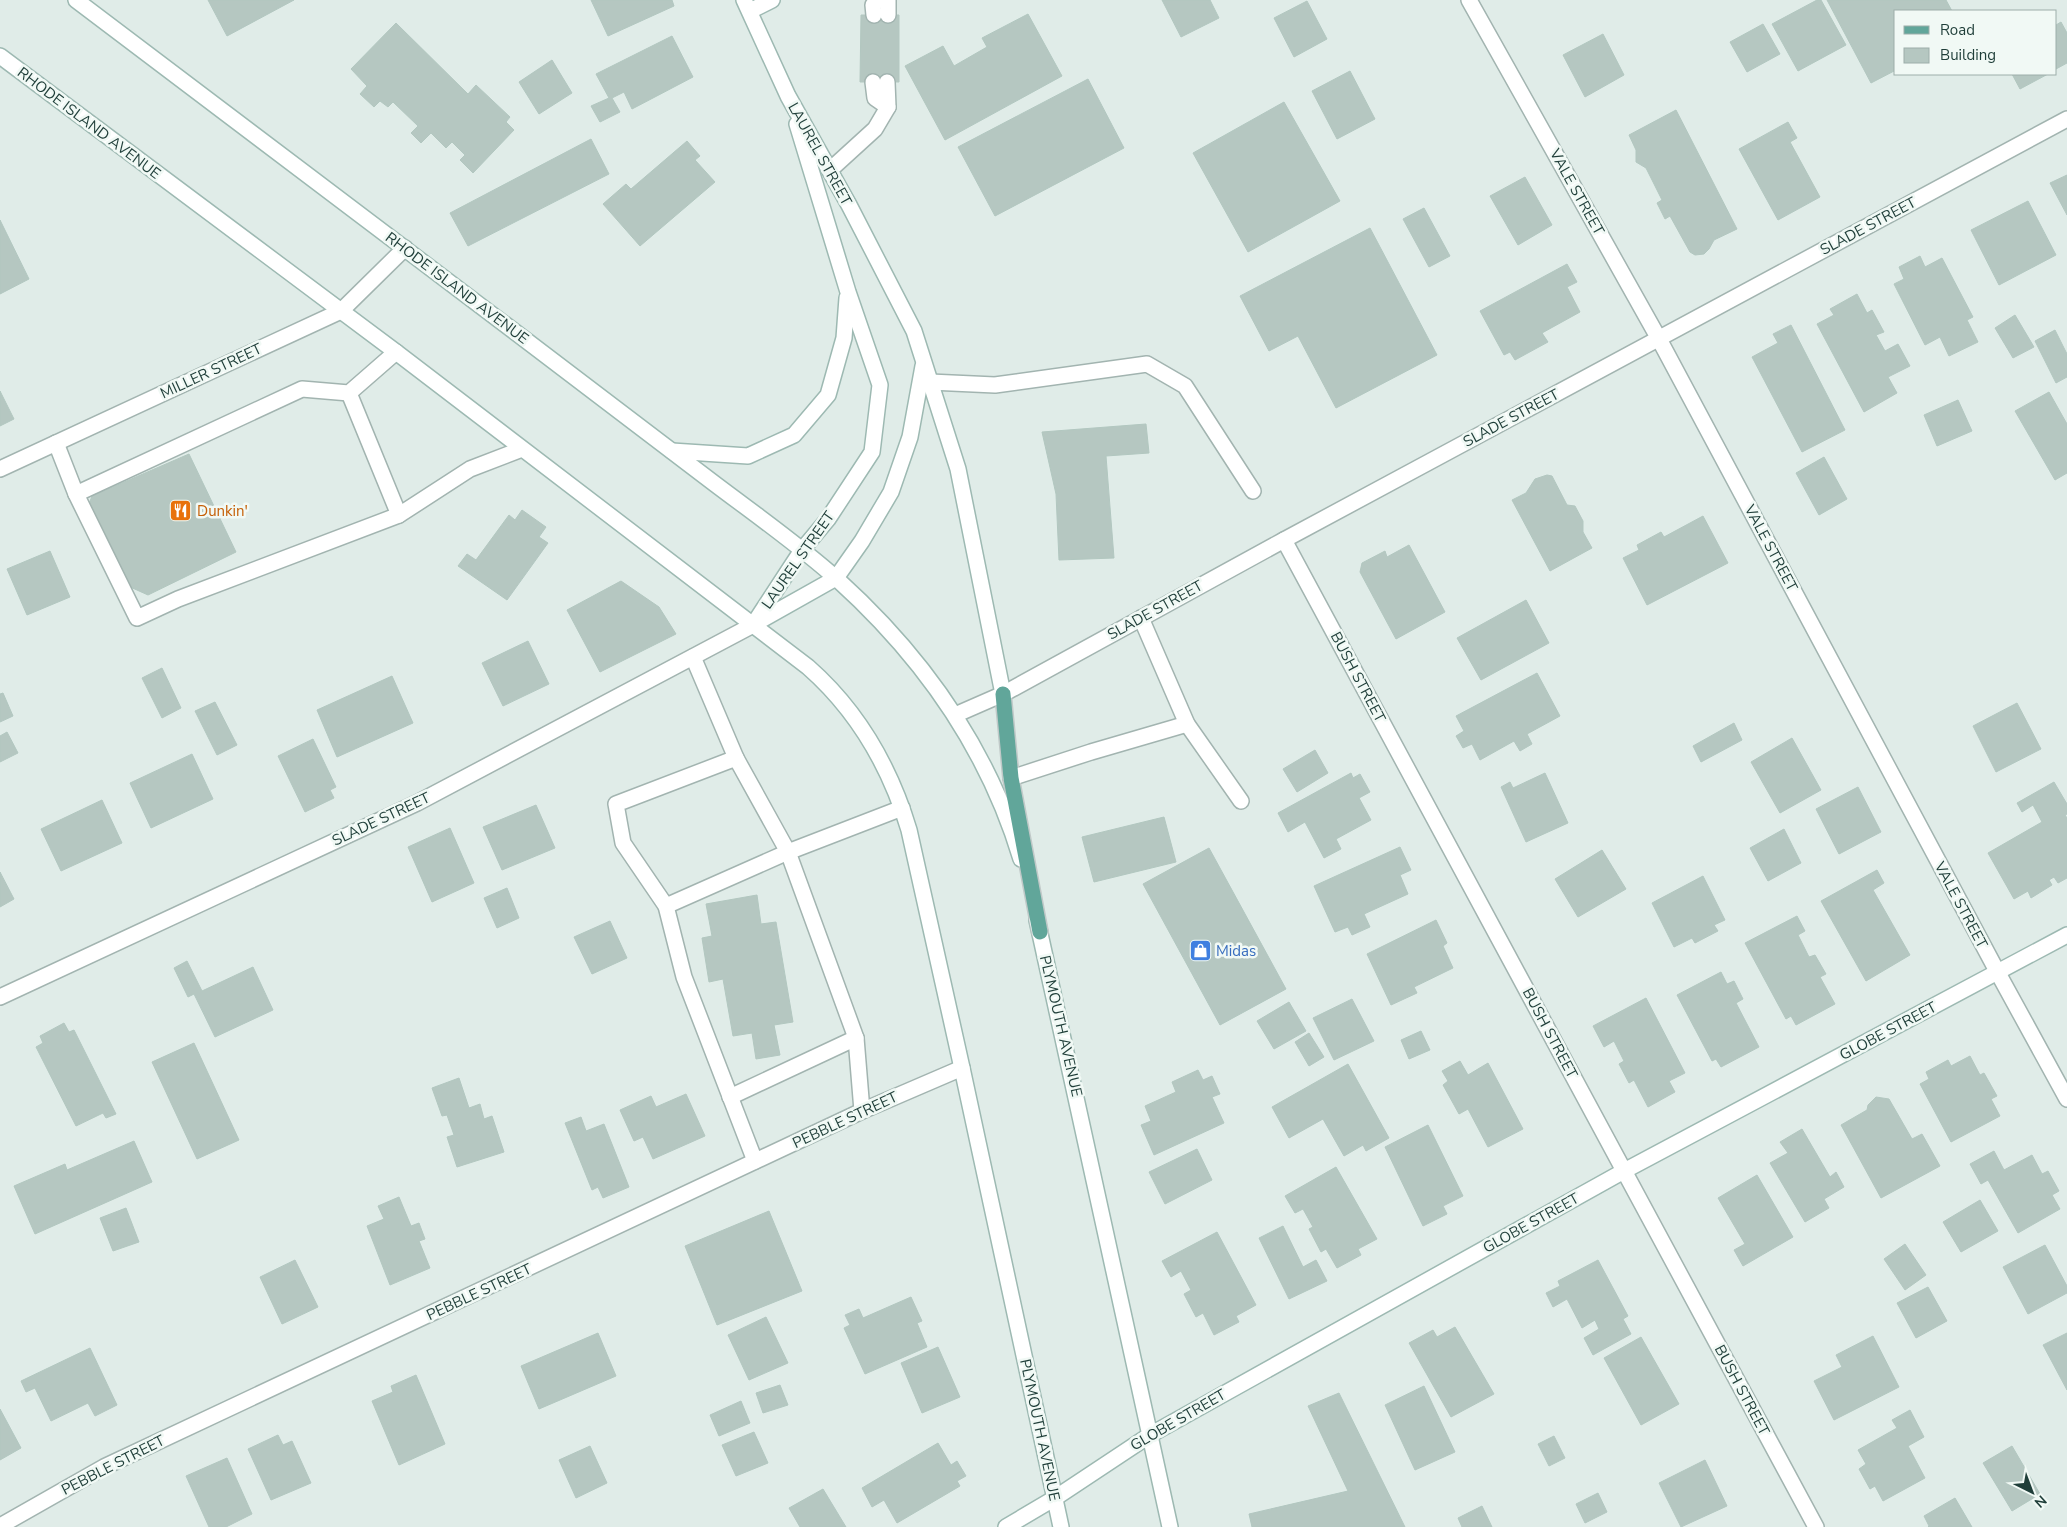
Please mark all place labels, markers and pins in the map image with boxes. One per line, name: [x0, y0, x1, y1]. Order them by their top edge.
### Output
restaurant icon: Dunkin': [169, 499, 193, 523]
place label: Dunkin': [197, 501, 248, 521]
shop icon: Midas: [1188, 939, 1212, 963]
place label: Midas: [1216, 941, 1256, 961]

